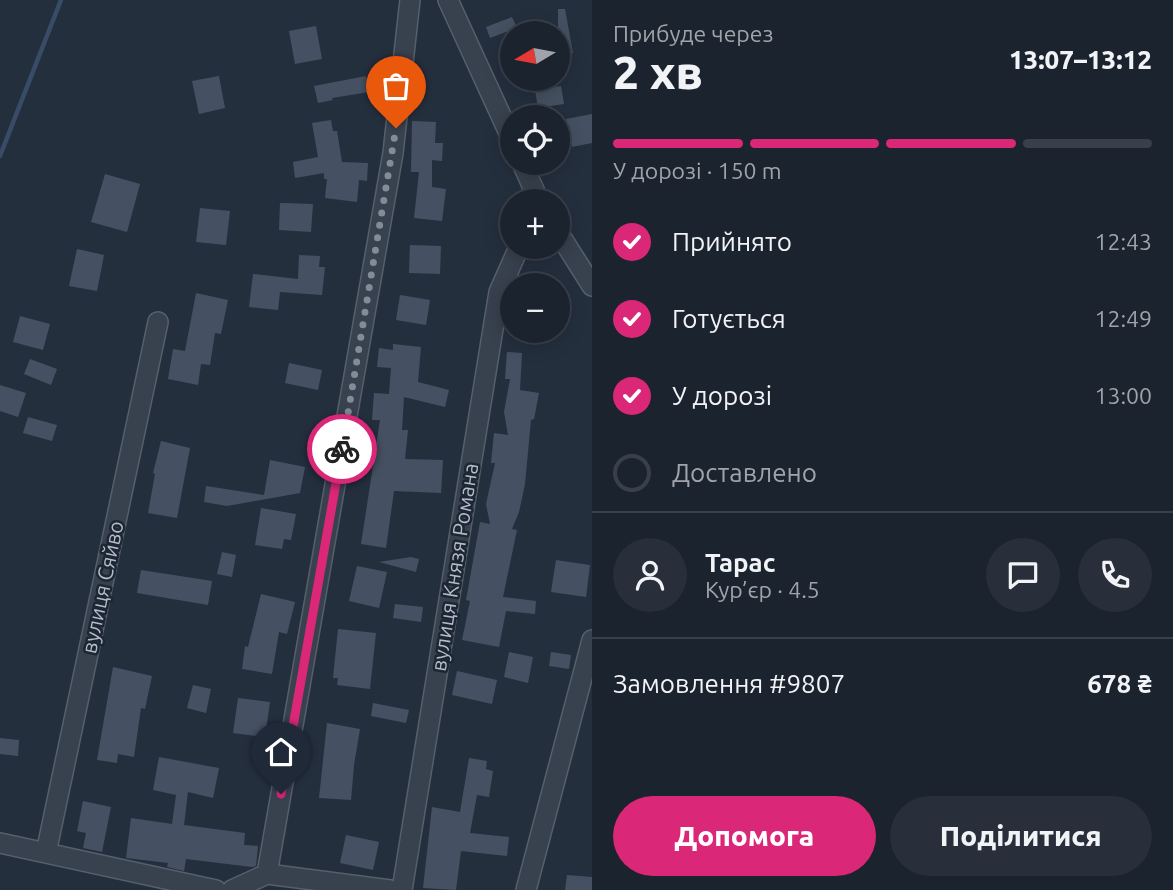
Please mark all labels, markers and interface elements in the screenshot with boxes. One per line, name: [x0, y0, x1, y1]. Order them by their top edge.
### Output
north arrow: [500, 21, 570, 91]
map controls: [500, 21, 570, 343]
text: Прибуде через: [613, 21, 774, 46]
text: 13:07–13:12: [1009, 45, 1152, 74]
text: 2 хв: [613, 46, 703, 98]
pin: [366, 56, 426, 128]
icon: bag: [377, 67, 415, 105]
button: locate: [500, 105, 570, 175]
text: У дорозі · 150 m: [613, 158, 782, 183]
button: +: [500, 189, 570, 259]
icon: check: [613, 223, 651, 261]
text: Прийнято: [672, 227, 792, 256]
text: 12:43: [1094, 229, 1152, 254]
button: −: [500, 273, 570, 343]
icon: check: [613, 300, 651, 338]
text: Готується: [672, 304, 786, 333]
text: 12:49: [1094, 306, 1152, 331]
icon: check: [613, 377, 651, 415]
text: У дорозі: [672, 381, 772, 410]
text: 13:00: [1094, 383, 1152, 408]
courier: [307, 414, 377, 484]
icon: bike: [323, 430, 361, 468]
text: Доставлено: [672, 458, 817, 487]
street label: вулиця Князя Романа: [426, 461, 482, 673]
street label: вулиця Сяйво: [76, 519, 128, 655]
button: person: [613, 538, 687, 612]
button: chat: [986, 538, 1060, 612]
button: phone: [1078, 538, 1152, 612]
text: Тарас: [705, 548, 775, 577]
text: Кур’єр · 4.5: [705, 577, 820, 602]
text: Замовлення #9807: [613, 669, 845, 698]
text: 678 ₴: [1087, 669, 1152, 698]
pin: [251, 722, 311, 794]
icon: home: [262, 733, 300, 771]
button: Допомога: [613, 796, 876, 876]
button: Поділитися: [890, 796, 1152, 876]

